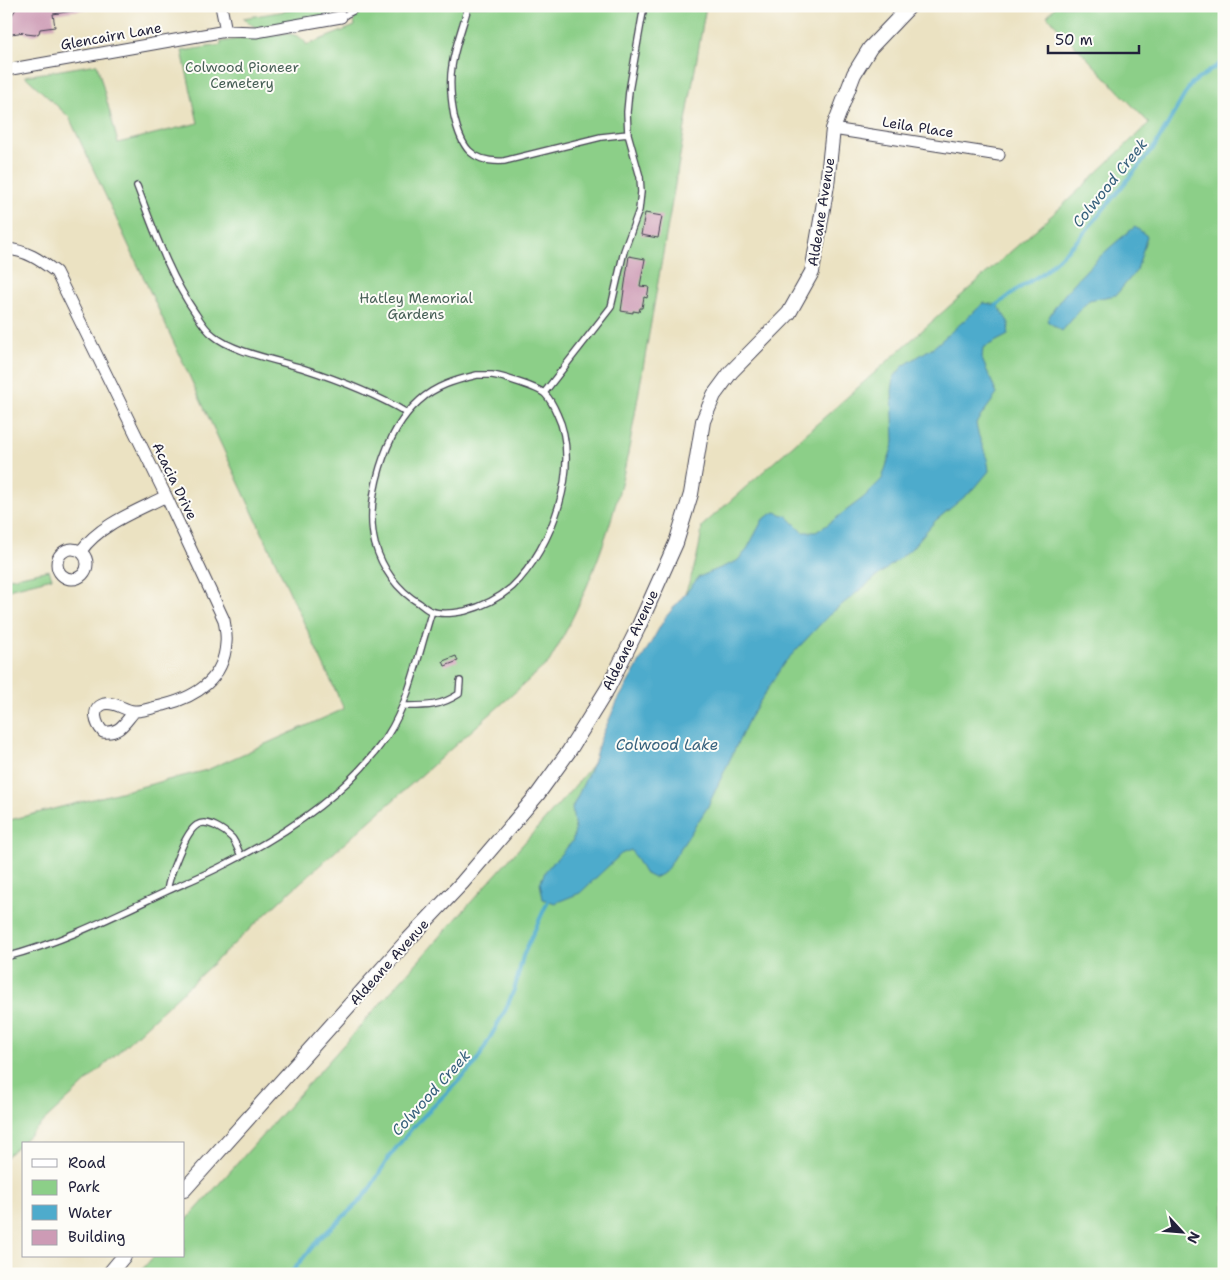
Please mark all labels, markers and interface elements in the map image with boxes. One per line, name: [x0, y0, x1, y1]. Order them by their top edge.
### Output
street label: Glencairn Lane: [59, 18, 163, 54]
scale bar: [1048, 22, 1139, 54]
text: 50 m: [1055, 30, 1093, 50]
park label: Colwood Pioneer Cemetery: [185, 58, 299, 92]
street label: Leila Place: [881, 112, 955, 142]
water label: Colwood Creek: [1068, 134, 1152, 232]
street label: Aldeane Avenue: [804, 156, 839, 268]
park label: Hatley Memorial Gardens: [359, 289, 474, 323]
street label: Acacia Drive: [149, 439, 202, 523]
street label: Aldeane Avenue: [598, 587, 662, 693]
water label: Colwood Lake: [616, 735, 718, 755]
street label: Aldeane Avenue: [346, 915, 433, 1009]
water label: Colwood Creek: [387, 1045, 475, 1140]
legend: [22, 1142, 185, 1258]
text: Road: [68, 1153, 106, 1173]
text: Park: [68, 1177, 100, 1197]
text: Water: [68, 1203, 112, 1223]
north arrow: [1158, 1208, 1208, 1258]
text: Building: [68, 1227, 125, 1247]
text: N: [1183, 1229, 1204, 1247]

